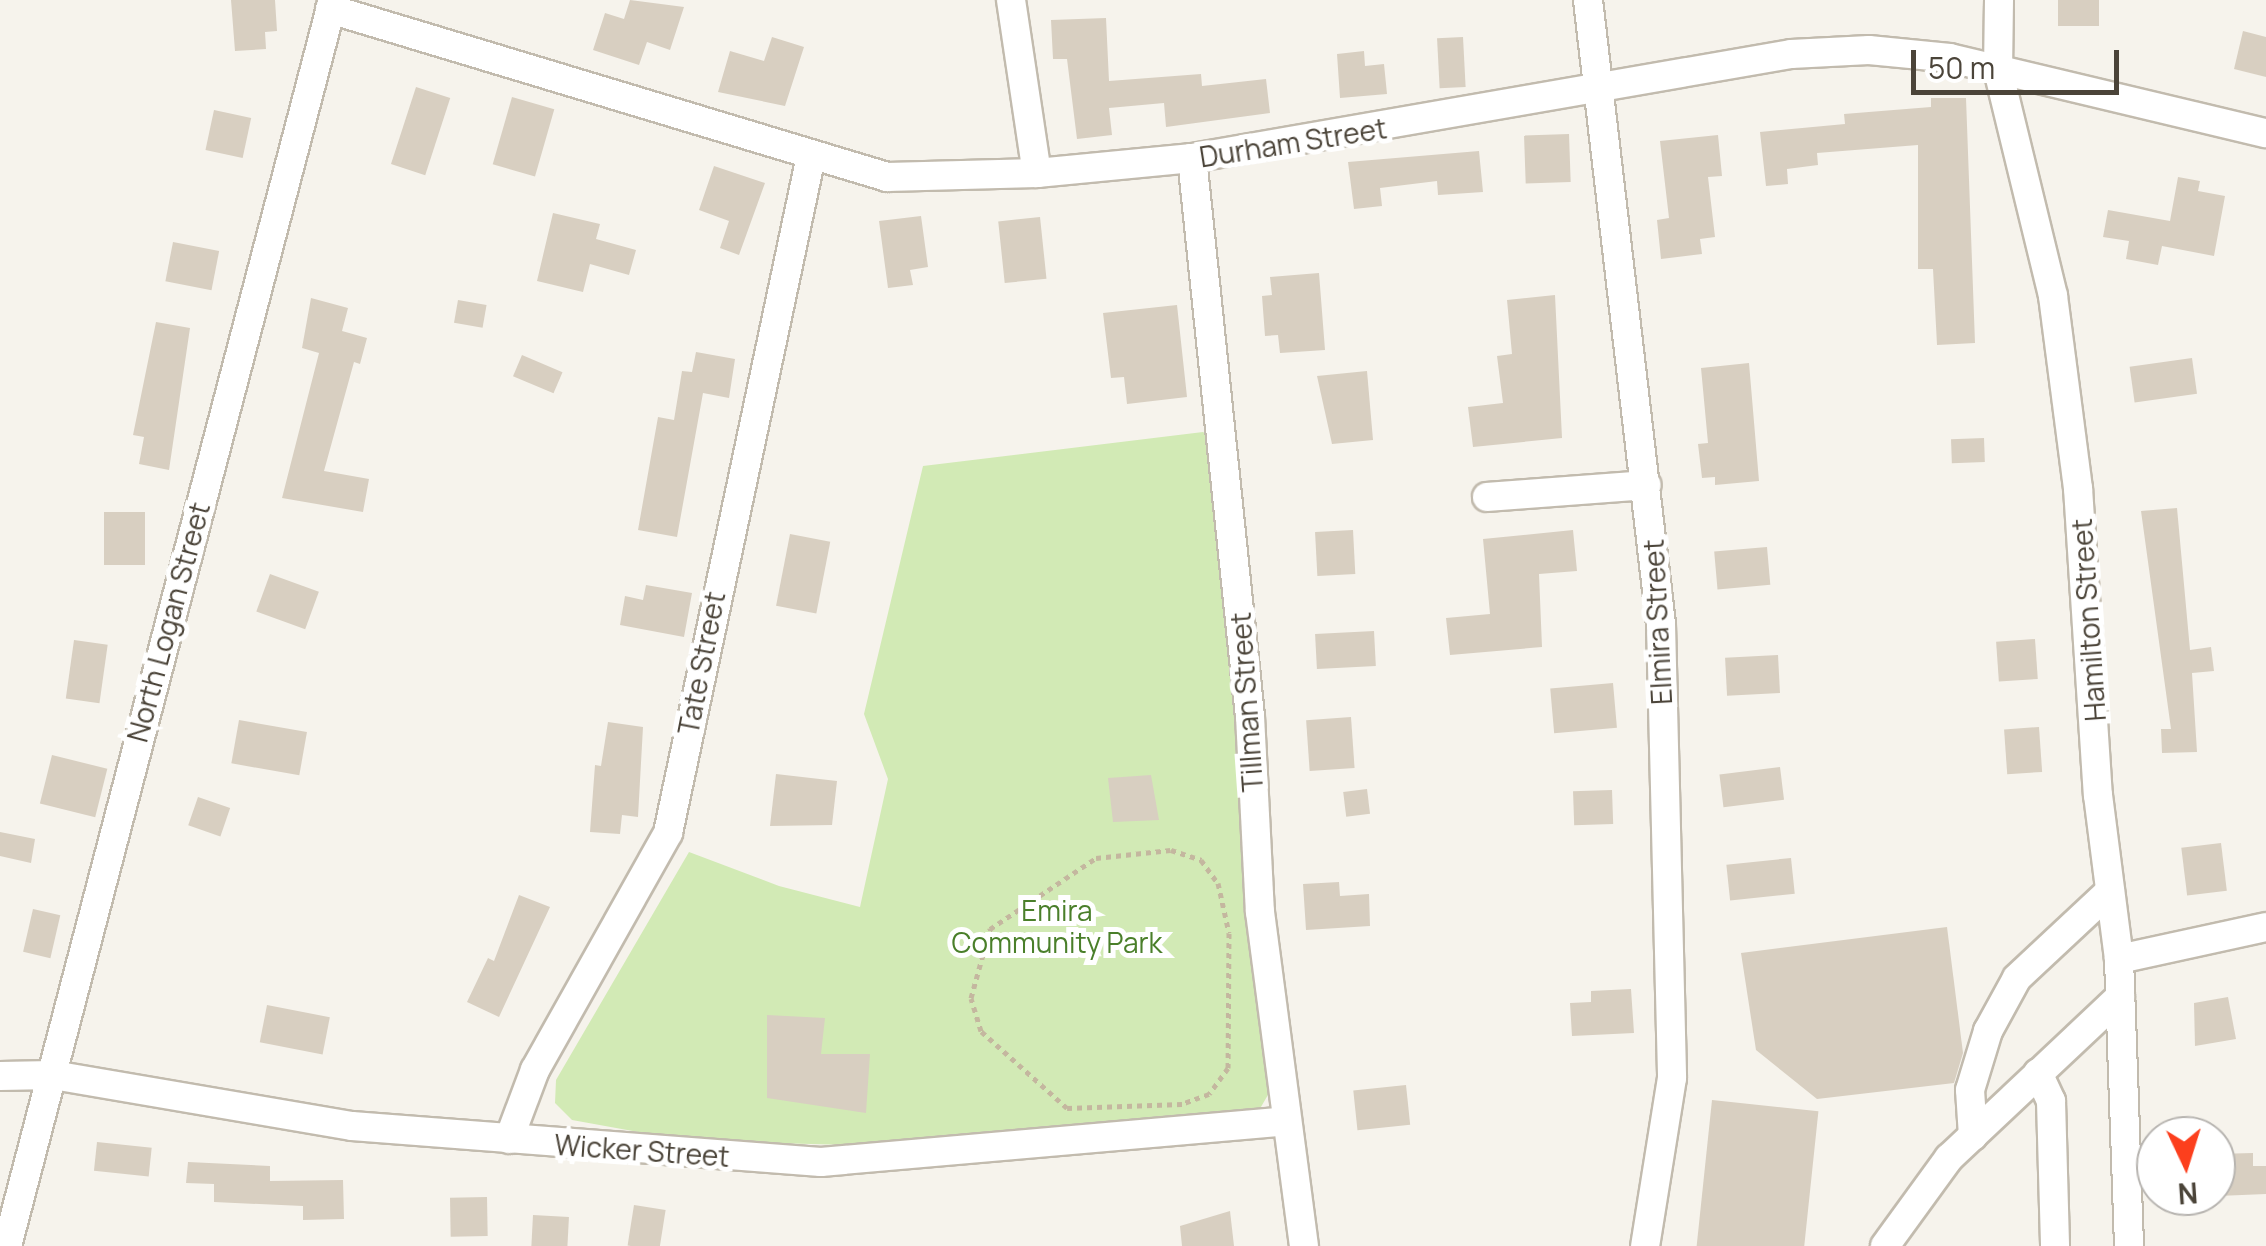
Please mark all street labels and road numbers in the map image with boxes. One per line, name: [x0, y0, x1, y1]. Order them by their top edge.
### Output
street label: Durham Street: [1197, 111, 1389, 173]
street label: North Logan Street: [120, 498, 216, 746]
street label: Hamilton Street: [2064, 517, 2112, 723]
street label: Elmira Street: [1636, 538, 1678, 706]
street label: Tate Street: [671, 589, 731, 737]
street label: Tillman Street: [1223, 611, 1269, 793]
street label: Wicker Street: [553, 1127, 731, 1173]

